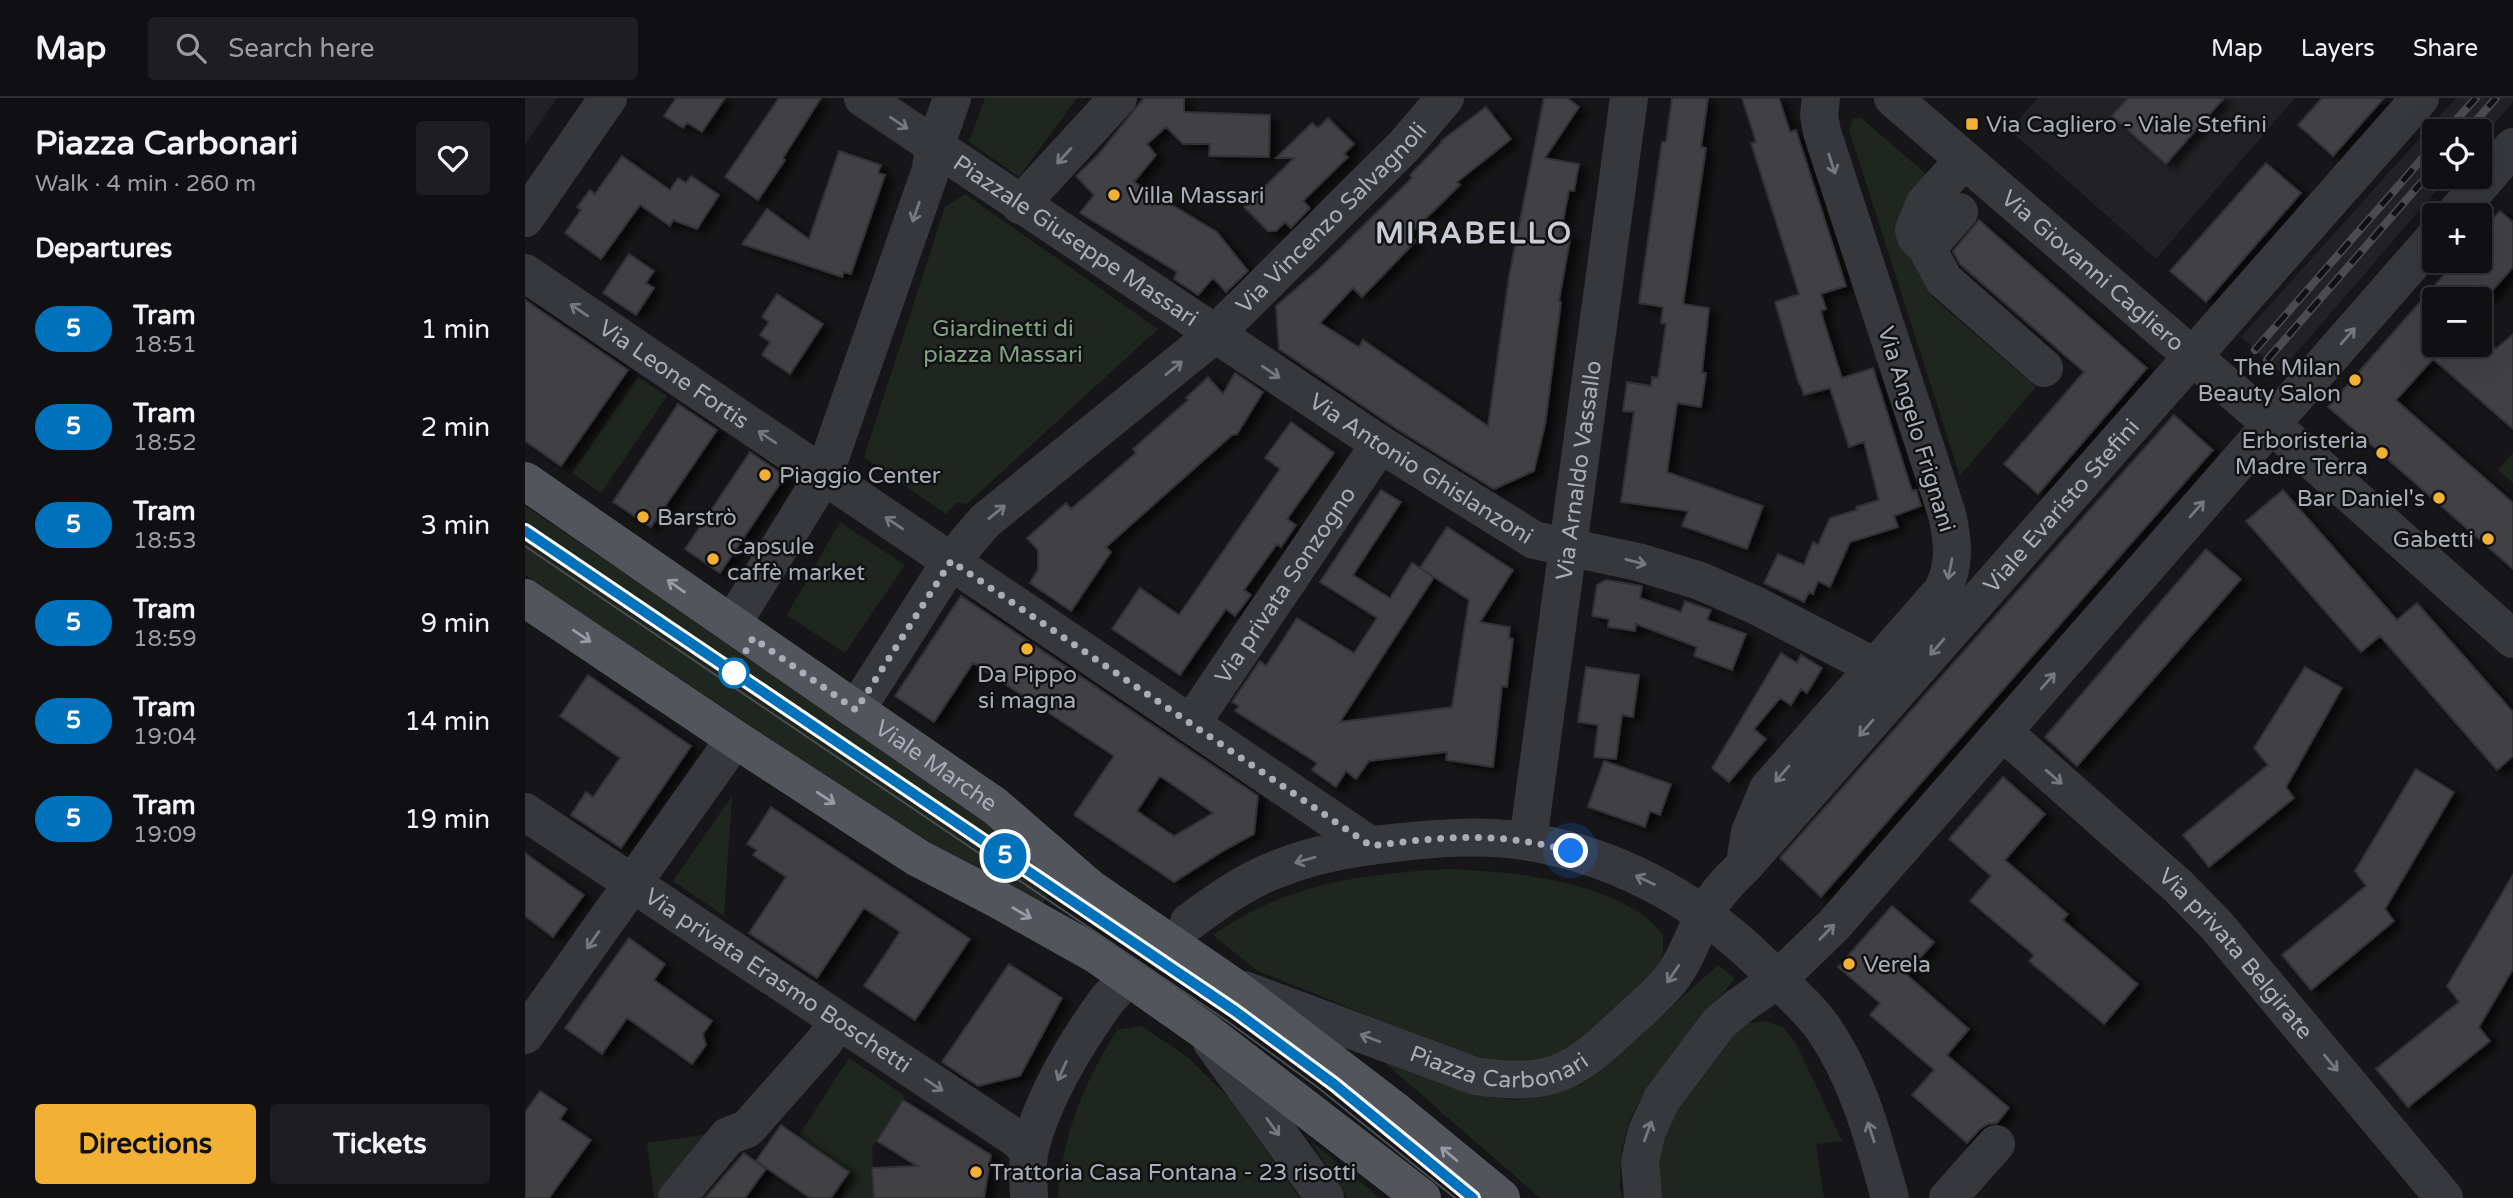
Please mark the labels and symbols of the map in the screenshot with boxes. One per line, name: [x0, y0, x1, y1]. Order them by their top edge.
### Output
place label: Via Cagliero - Viale Stefini: [1986, 111, 2267, 139]
one-way arrow: [889, 116, 908, 130]
marker: Via Cagliero - Viale Stefini: [1964, 116, 1980, 132]
street label: Via Vincenzo Salvagnoli: [1231, 117, 1433, 320]
one-way arrow: [1056, 147, 1072, 165]
street label: Piazzale Giuseppe Massari: [947, 149, 1203, 333]
one-way arrow: [1827, 153, 1840, 175]
place label: Villa Massari: [1128, 182, 1265, 210]
street label: Via Giovanni Cagliero: [1995, 185, 2189, 358]
marker: Villa Massari: [1106, 187, 1122, 203]
one-way arrow: [909, 201, 922, 223]
district label: MIRABELLO: [1375, 215, 1573, 252]
one-way arrow: [570, 302, 589, 317]
street label: Via Leone Fortis: [593, 314, 754, 435]
park label: Giardinetti di piazza Massari: [923, 315, 1083, 369]
street label: Via Angelo Frignani: [1871, 323, 1961, 536]
one-way arrow: [2340, 327, 2356, 345]
place label: The Milan Beauty Salon: [2198, 354, 2341, 408]
street label: Via Arnaldo Vassallo: [1551, 359, 1608, 582]
one-way arrow: [1165, 361, 1183, 376]
one-way arrow: [1261, 365, 1281, 379]
marker: The Milan Beauty Salon: [2347, 372, 2363, 388]
street label: Via Antonio Ghislanzoni: [1304, 388, 1538, 551]
street label: Viale Evaristo Stefini: [1978, 414, 2146, 599]
place label: Erboristeria Madre Terra: [2235, 427, 2368, 481]
one-way arrow: [758, 430, 778, 444]
marker: Erboristeria Madre Terra: [2374, 445, 2390, 461]
place label: Piaggio Center: [779, 462, 941, 490]
marker: Piaggio Center: [757, 467, 773, 483]
street label: Via privata Sonzogno: [1209, 481, 1362, 689]
place label: Bar Daniel's: [2297, 485, 2425, 513]
marker: Bar Daniel's: [2431, 490, 2447, 506]
one-way arrow: [2189, 500, 2205, 518]
place label: Barstrò: [657, 504, 737, 532]
one-way arrow: [988, 504, 1006, 519]
marker: Barstrò: [635, 509, 651, 525]
one-way arrow: [885, 515, 904, 530]
place label: Gabetti: [2393, 526, 2474, 554]
marker: Gabetti: [2480, 531, 2496, 547]
place label: Capsule caffè market: [727, 533, 865, 587]
marker: Capsule caffè market: [705, 551, 721, 567]
one-way arrow: [1624, 556, 1647, 569]
one-way arrow: [1943, 557, 1956, 579]
one-way arrow: [667, 579, 686, 593]
one-way arrow: [571, 629, 591, 643]
one-way arrow: [1929, 638, 1945, 656]
marker: Da Pippo si magna: [1019, 641, 1035, 657]
unlabelled marker: [719, 658, 749, 688]
place label: Da Pippo si magna: [977, 661, 1077, 715]
one-way arrow: [2040, 672, 2056, 690]
street label: Viale Marche: [869, 714, 1002, 818]
one-way arrow: [1857, 719, 1874, 736]
one-way arrow: [1773, 765, 1790, 782]
one-way arrow: [2045, 769, 2063, 785]
one-way arrow: [816, 791, 835, 806]
line badge: 5: [982, 833, 1028, 879]
your location: [1553, 833, 1588, 868]
one-way arrow: [1294, 855, 1316, 868]
street label: Via privata Belgirate: [2152, 862, 2319, 1045]
one-way arrow: [1635, 872, 1656, 886]
street label: Via privata Erasmo Boschetti: [639, 883, 916, 1080]
one-way arrow: [1012, 906, 1032, 920]
one-way arrow: [1818, 924, 1835, 941]
one-way arrow: [586, 931, 601, 950]
place label: Verela: [1863, 951, 1931, 979]
marker: Verela: [1841, 956, 1857, 972]
one-way arrow: [1666, 964, 1680, 983]
one-way arrow: [1359, 1030, 1381, 1043]
street label: Piazza Carbonari: [1406, 1040, 1594, 1095]
one-way arrow: [2323, 1053, 2339, 1071]
one-way arrow: [1055, 1059, 1068, 1081]
one-way arrow: [924, 1078, 943, 1092]
one-way arrow: [1266, 1117, 1280, 1136]
one-way arrow: [1643, 1121, 1655, 1143]
one-way arrow: [1864, 1122, 1876, 1144]
one-way arrow: [1440, 1147, 1458, 1162]
place label: Trattoria Casa Fontana - 23 risotti: [990, 1159, 1356, 1187]
marker: Trattoria Casa Fontana - 23 risotti: [968, 1164, 984, 1180]

